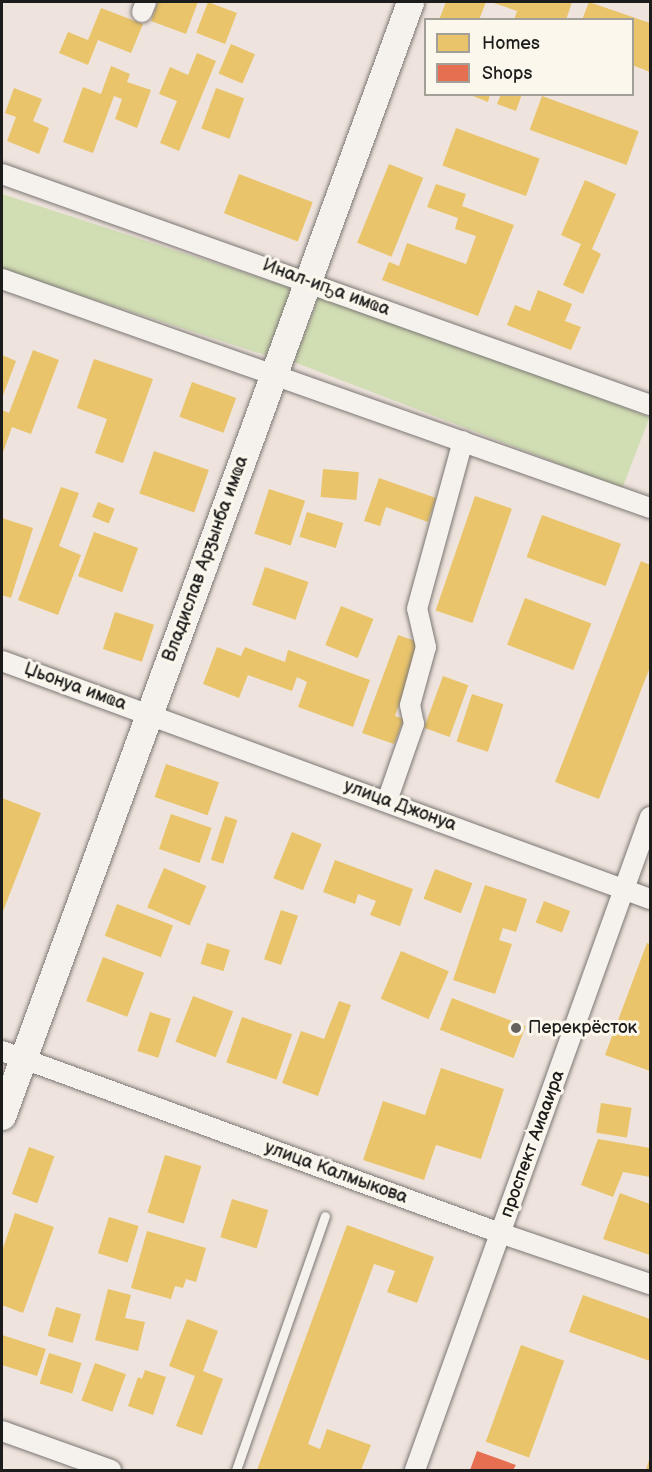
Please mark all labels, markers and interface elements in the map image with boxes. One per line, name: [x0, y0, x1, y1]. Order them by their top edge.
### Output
legend: [424, 18, 634, 96]
text: Homes: [482, 33, 540, 54]
text: Shops: [482, 63, 532, 84]
street label: Инал-иҧа имҩа: [259, 255, 393, 321]
street label: Владислав Арӡынба имҩа: [159, 453, 253, 665]
street label: Џьонуа имҩа: [21, 658, 129, 716]
street label: улица Джонуа: [341, 776, 459, 836]
place label: Перекрёсток: [528, 1017, 637, 1039]
marker: Перекрёсток: [509, 1021, 523, 1035]
street label: проспект Аиааира: [496, 1067, 570, 1221]
street label: улица Калмыкова: [262, 1137, 410, 1209]

